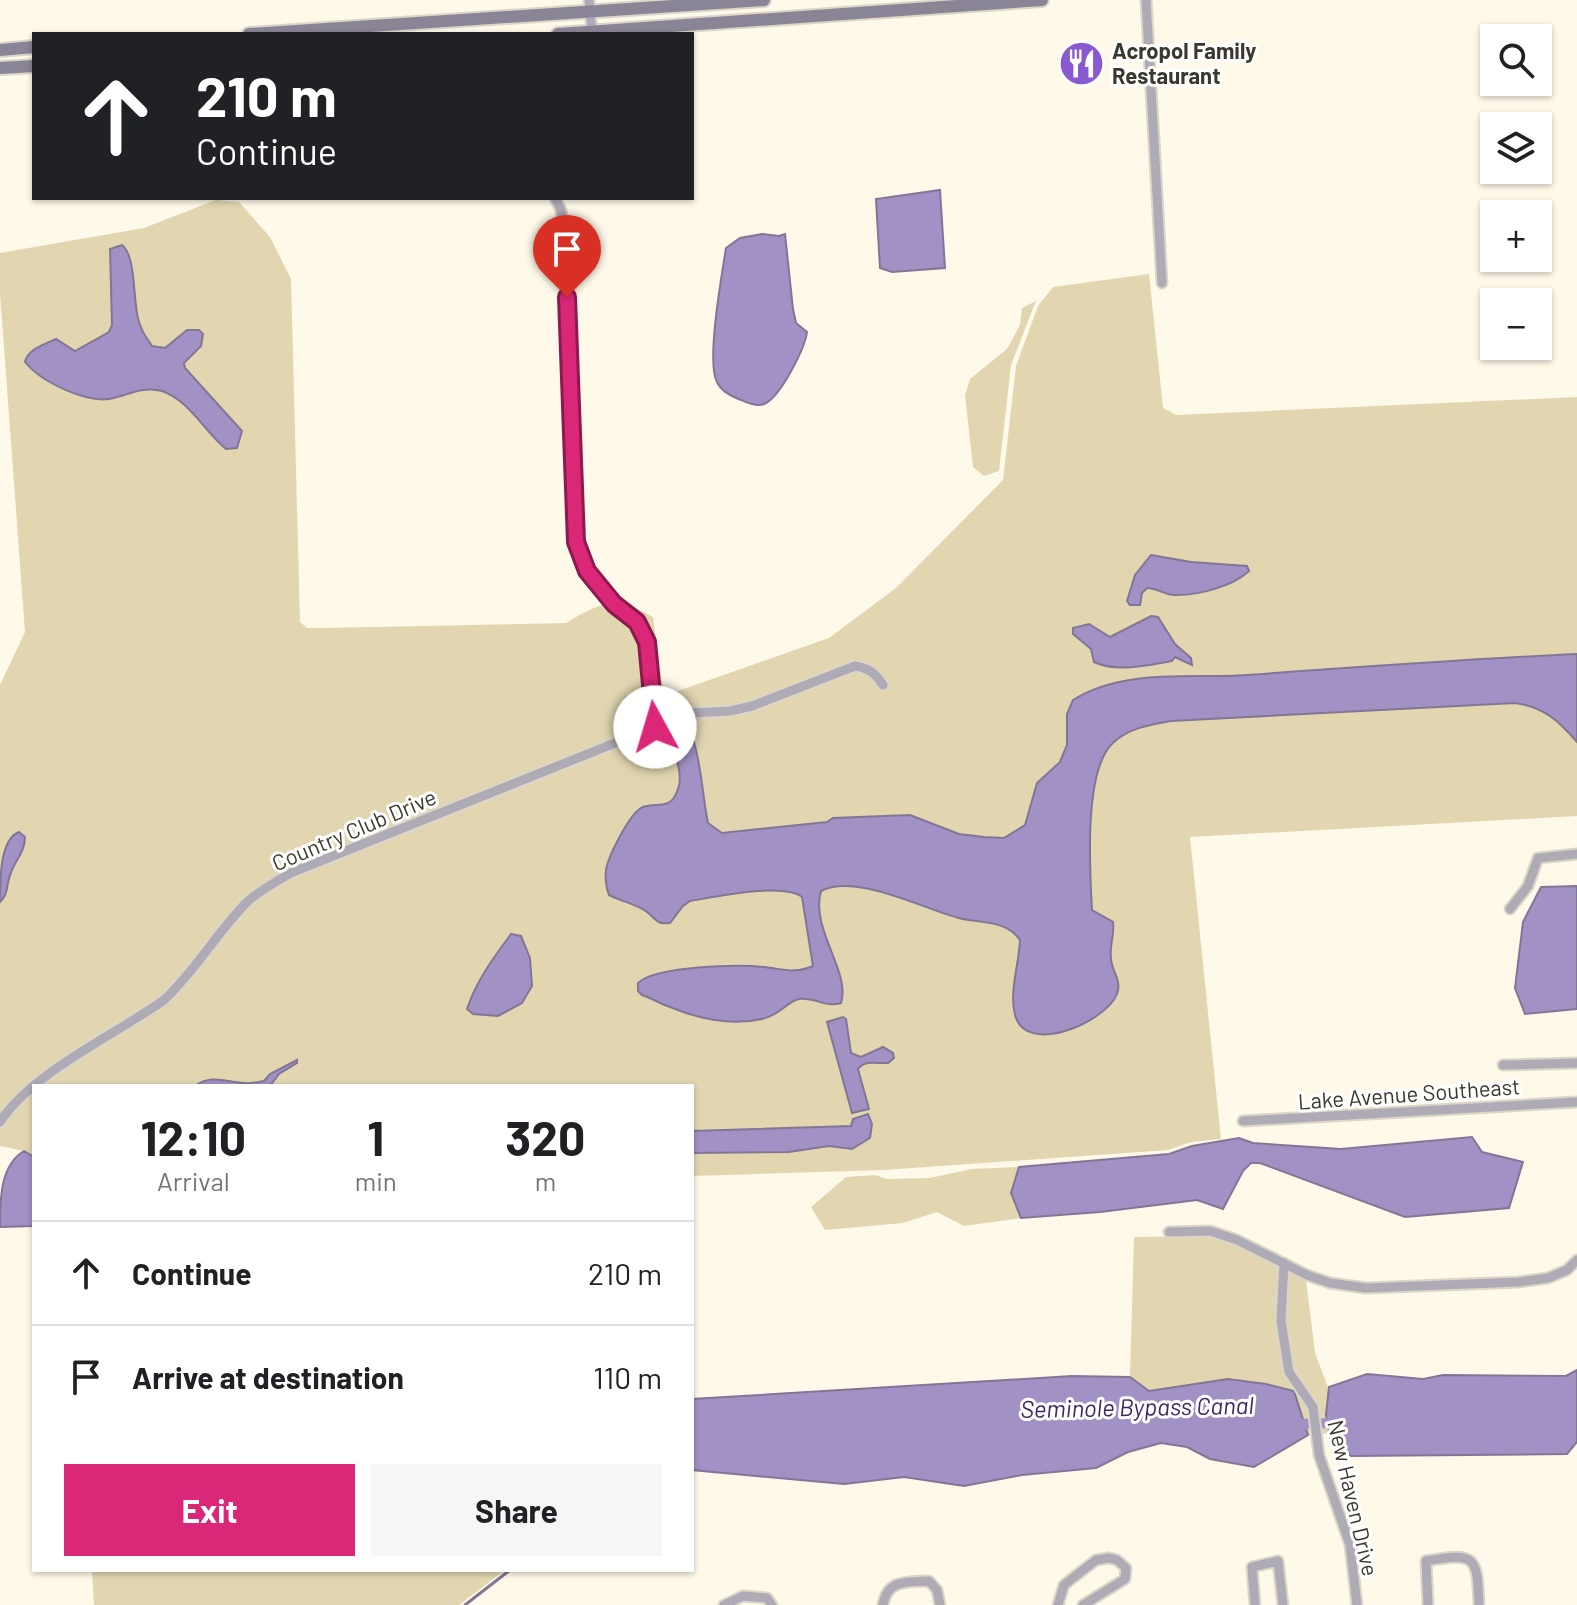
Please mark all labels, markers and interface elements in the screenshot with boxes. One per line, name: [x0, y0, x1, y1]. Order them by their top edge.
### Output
map controls: [1480, 24, 1552, 360]
button: search: [1480, 24, 1552, 96]
place label: Acropol Family Restaurant: [1112, 37, 1256, 88]
restaurant icon: Acropol Family Restaurant: [1057, 40, 1105, 88]
text: 210 m: [196, 61, 337, 128]
icon: ahead: [64, 64, 168, 168]
button: layers: [1480, 112, 1552, 184]
text: Continue: [196, 129, 337, 172]
button: +: [1480, 200, 1552, 272]
pin: [533, 215, 601, 297]
icon: arrive: [545, 227, 589, 271]
button: −: [1480, 288, 1552, 360]
position arrow: [613, 685, 697, 769]
street label: Country Club Drive: [268, 783, 440, 875]
street label: Lake Avenue Southeast: [1297, 1072, 1521, 1114]
text: 12:10: [140, 1108, 246, 1166]
text: 1: [367, 1108, 384, 1166]
text: 320: [505, 1108, 585, 1166]
text: Arrival: [157, 1165, 230, 1196]
text: min: [355, 1165, 397, 1196]
text: m: [535, 1165, 556, 1196]
icon: ahead: [64, 1251, 108, 1295]
text: Continue: [132, 1255, 252, 1291]
text: 210 m: [588, 1255, 662, 1291]
icon: arrive: [64, 1355, 108, 1399]
text: Arrive at destination: [132, 1359, 404, 1395]
text: 110 m: [593, 1359, 662, 1395]
water label: Seminole Bypass Canal: [1020, 1390, 1255, 1423]
street label: New Haven Drive: [1323, 1417, 1385, 1578]
button: Exit: [64, 1464, 355, 1556]
button: Share: [371, 1464, 662, 1556]

